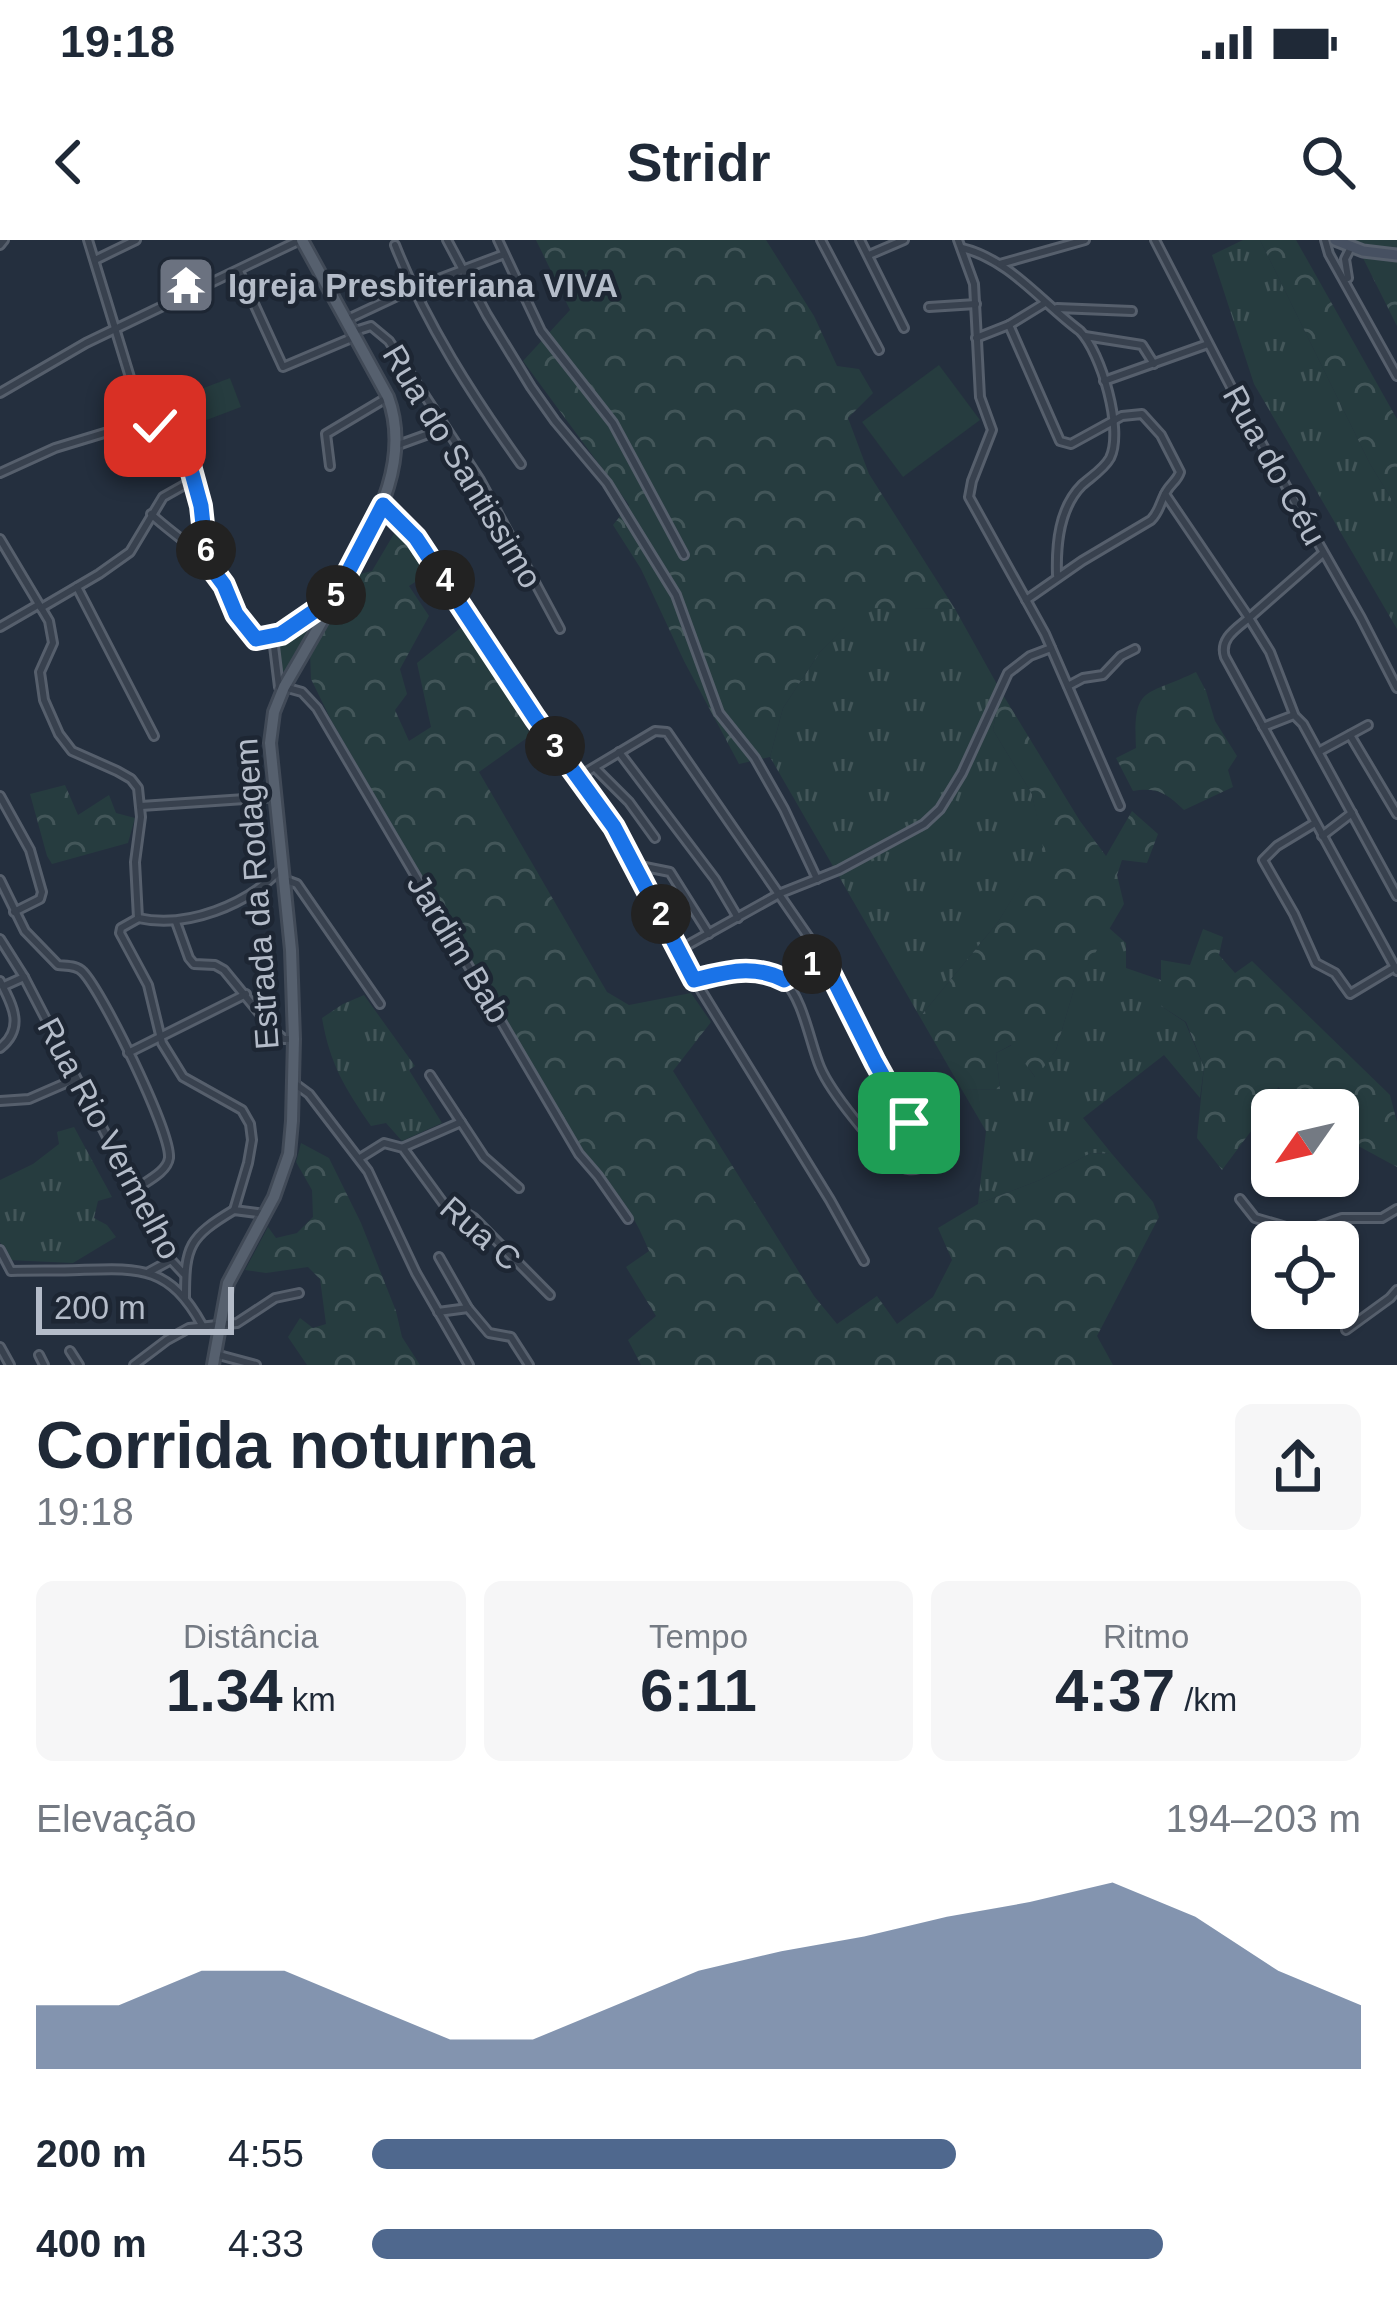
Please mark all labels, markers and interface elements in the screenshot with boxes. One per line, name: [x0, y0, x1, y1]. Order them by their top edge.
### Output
text: 19:18: [60, 16, 175, 67]
icon: back: [36, 129, 102, 195]
icon: search: [1295, 129, 1361, 195]
text: Stridr: [626, 132, 771, 192]
temple icon: Igreja Presbiteriana VIVA: [155, 254, 217, 316]
place label: Igreja Presbiteriana VIVA: [228, 267, 618, 304]
street label: Rua do Santissimo: [375, 338, 550, 594]
pin: [104, 375, 206, 477]
street label: Rua do Céu: [1216, 379, 1333, 551]
icon: check: [122, 393, 188, 459]
pin: 6: [176, 520, 236, 580]
text: 6: [197, 531, 215, 568]
pin: 4: [415, 550, 475, 610]
text: 4: [436, 561, 454, 598]
pin: 5: [306, 565, 366, 625]
text: 5: [327, 576, 345, 613]
pin: 3: [525, 716, 585, 776]
text: 3: [546, 727, 564, 764]
street label: Estrada da Rodagem: [227, 737, 286, 1051]
street label: Jardim Bab: [400, 867, 517, 1029]
pin: 2: [631, 884, 691, 944]
text: 2: [652, 895, 670, 932]
pin: 1: [782, 934, 842, 994]
text: 1: [803, 945, 821, 982]
street label: Rua Rio Vermelho: [30, 1011, 189, 1265]
pin: [858, 1072, 960, 1174]
north arrow: [1251, 1089, 1359, 1197]
map controls: [1251, 1089, 1359, 1329]
icon: arrive: [876, 1090, 942, 1156]
street label: Rua C: [433, 1189, 528, 1278]
button: locate: [1251, 1221, 1359, 1329]
scale bar: [36, 1281, 234, 1334]
text: 200 m: [54, 1289, 146, 1326]
button: share: [1235, 1404, 1361, 1530]
text: Corrida noturna: [36, 1408, 535, 1482]
text: 19:18: [36, 1490, 134, 1533]
text: Distância: [183, 1618, 319, 1655]
text: Tempo: [649, 1618, 748, 1655]
text: Ritmo: [1103, 1618, 1189, 1655]
text: 1.34: [166, 1657, 283, 1724]
text: 6:11: [640, 1657, 757, 1724]
text: 4:37: [1055, 1657, 1175, 1724]
text: km: [283, 1681, 336, 1718]
text: /km: [1175, 1681, 1237, 1718]
text: Elevação: [36, 1797, 196, 1840]
text: 194–203 m: [1166, 1797, 1361, 1840]
text: 200 m: [36, 2132, 147, 2175]
text: 4:55: [228, 2132, 304, 2175]
text: 400 m: [36, 2222, 147, 2265]
text: 4:33: [228, 2222, 304, 2265]

